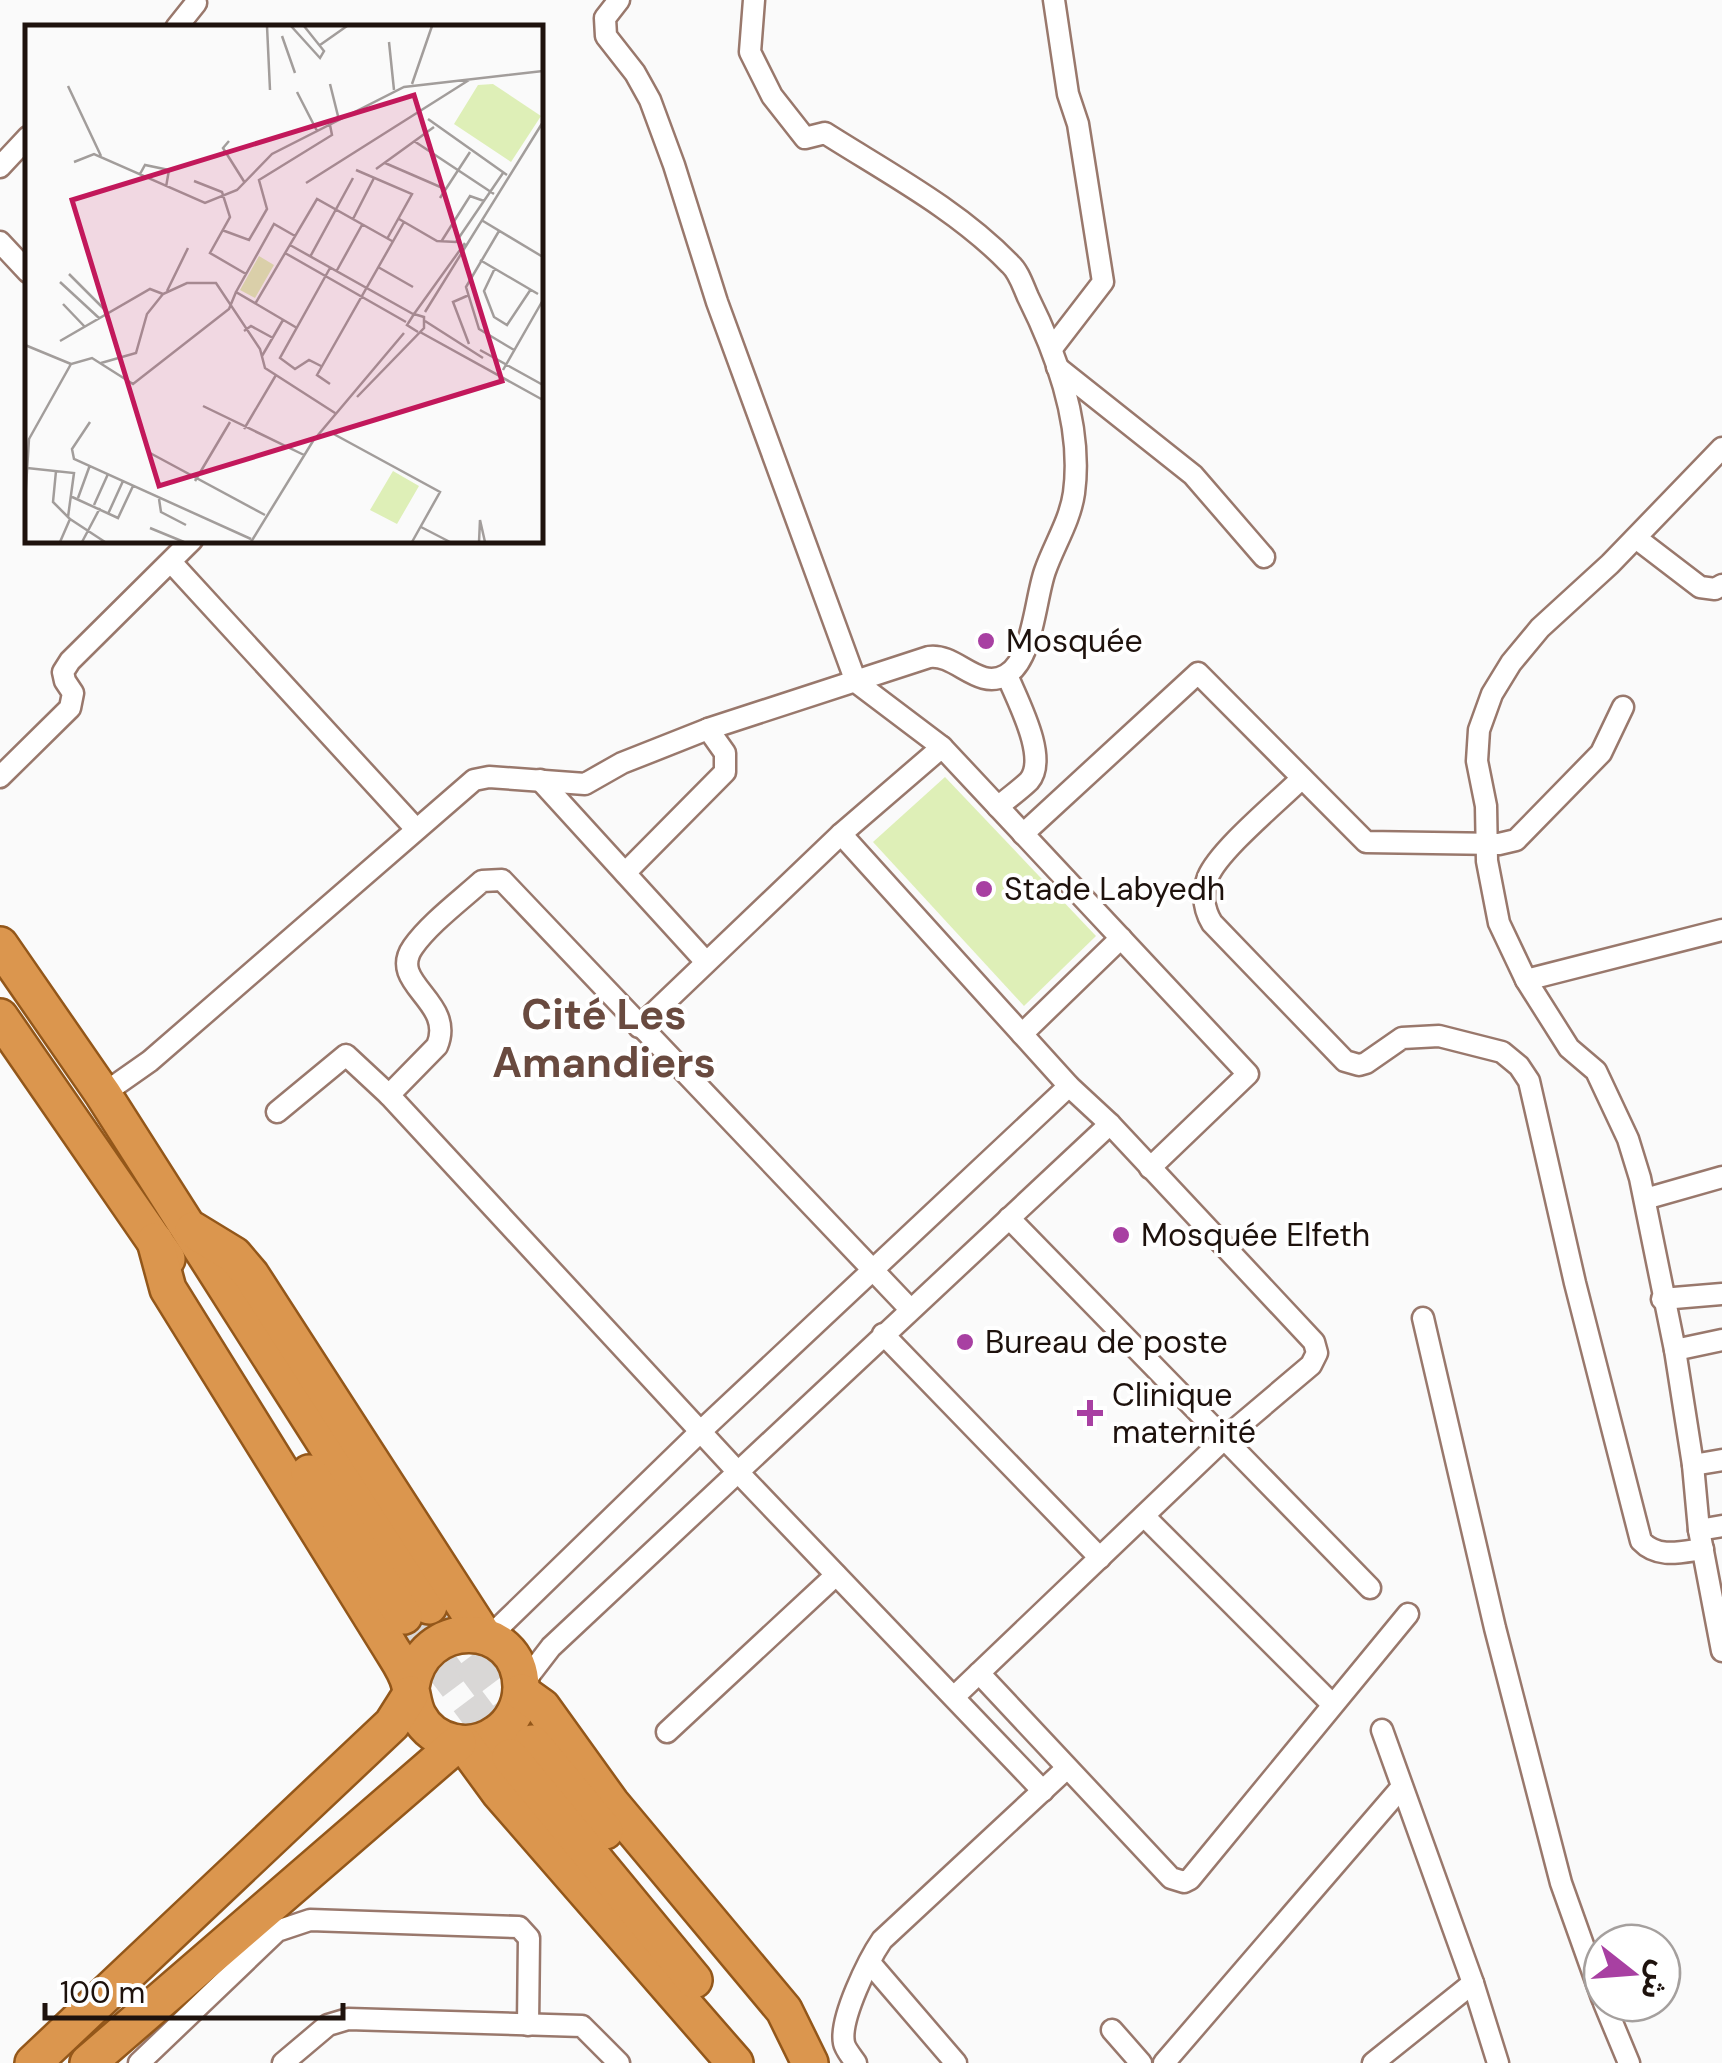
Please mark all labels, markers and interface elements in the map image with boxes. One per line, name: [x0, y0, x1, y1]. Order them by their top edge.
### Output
inset map: [25, 25, 542, 542]
place label: Mosquée: [1006, 620, 1143, 662]
marker: Mosquée: [975, 630, 997, 652]
place label: Stade Labyedh: [1004, 868, 1225, 910]
marker: Stade Labyedh: [973, 878, 995, 900]
district label: Cité Les Amandiers: [492, 987, 716, 1090]
place label: Mosquée Elfeth: [1141, 1214, 1370, 1256]
marker: Mosquée Elfeth: [1110, 1224, 1132, 1246]
place label: Bureau de poste: [985, 1321, 1228, 1363]
marker: Bureau de poste: [954, 1331, 976, 1353]
place label: Clinique maternité: [1112, 1374, 1256, 1453]
marker: Clinique maternité: [1077, 1400, 1103, 1426]
north arrow: [1582, 1923, 1682, 2023]
text: ش: [1632, 1956, 1679, 2004]
scale bar: [45, 1958, 342, 2020]
text: 100 m: [60, 1973, 145, 2012]

